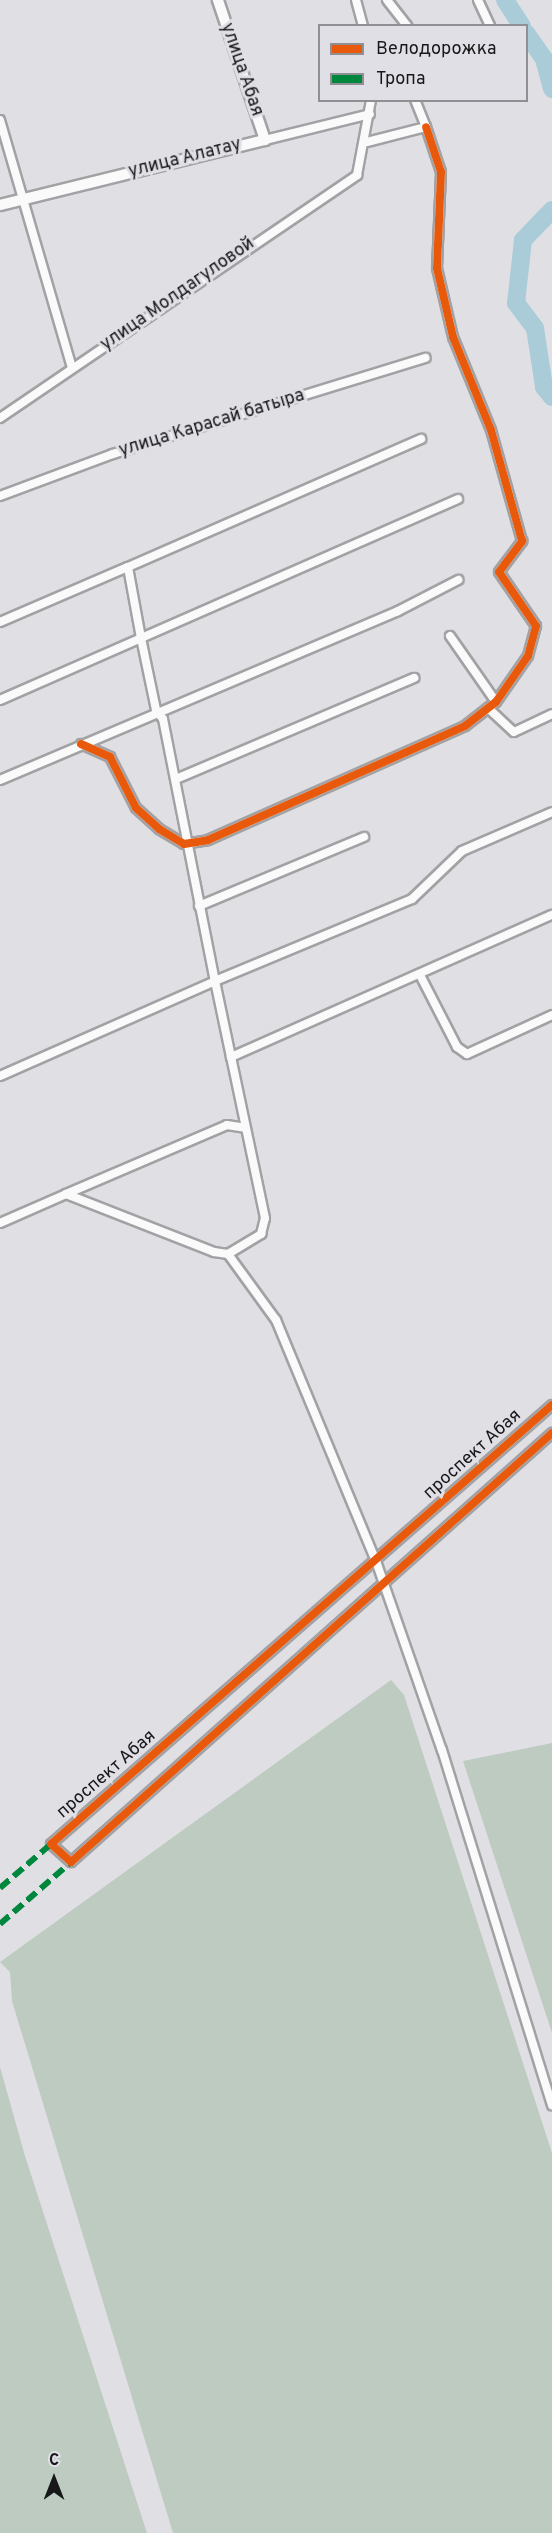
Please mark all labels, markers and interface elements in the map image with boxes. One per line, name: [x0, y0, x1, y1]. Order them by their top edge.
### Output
street label: улица Абая: [215, 20, 267, 120]
legend: [318, 24, 528, 102]
text: Велодорожка: [376, 38, 496, 61]
text: Тропа: [376, 68, 425, 91]
street label: улица Алатау: [126, 134, 244, 184]
street label: улица Молдагуловой: [97, 234, 259, 356]
street label: улица Карасай батыра: [117, 385, 307, 463]
street label: проспект Абая: [419, 1405, 527, 1505]
street label: проспект Абая: [53, 1726, 161, 1824]
north arrow: [24, 2449, 84, 2509]
text: С: [49, 2451, 59, 2471]

